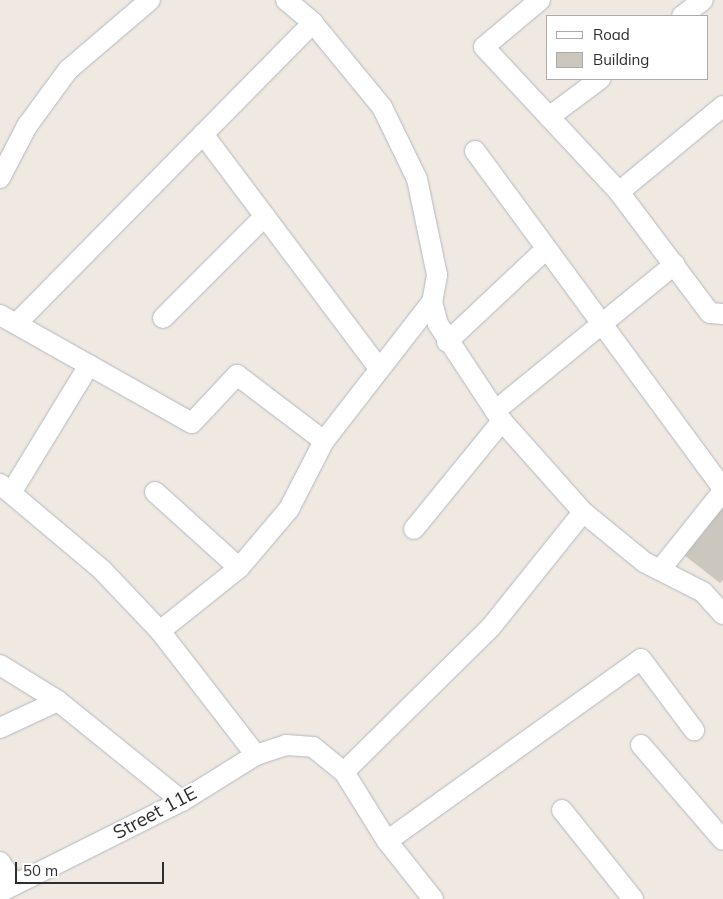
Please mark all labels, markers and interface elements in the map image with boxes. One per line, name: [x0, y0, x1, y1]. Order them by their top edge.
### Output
legend: [546, 15, 708, 80]
text: Road: [593, 25, 630, 44]
text: Building: [593, 50, 649, 69]
street label: Street 11E: [109, 781, 201, 845]
scale bar: [18, 852, 166, 884]
text: 50 m: [23, 861, 58, 880]

